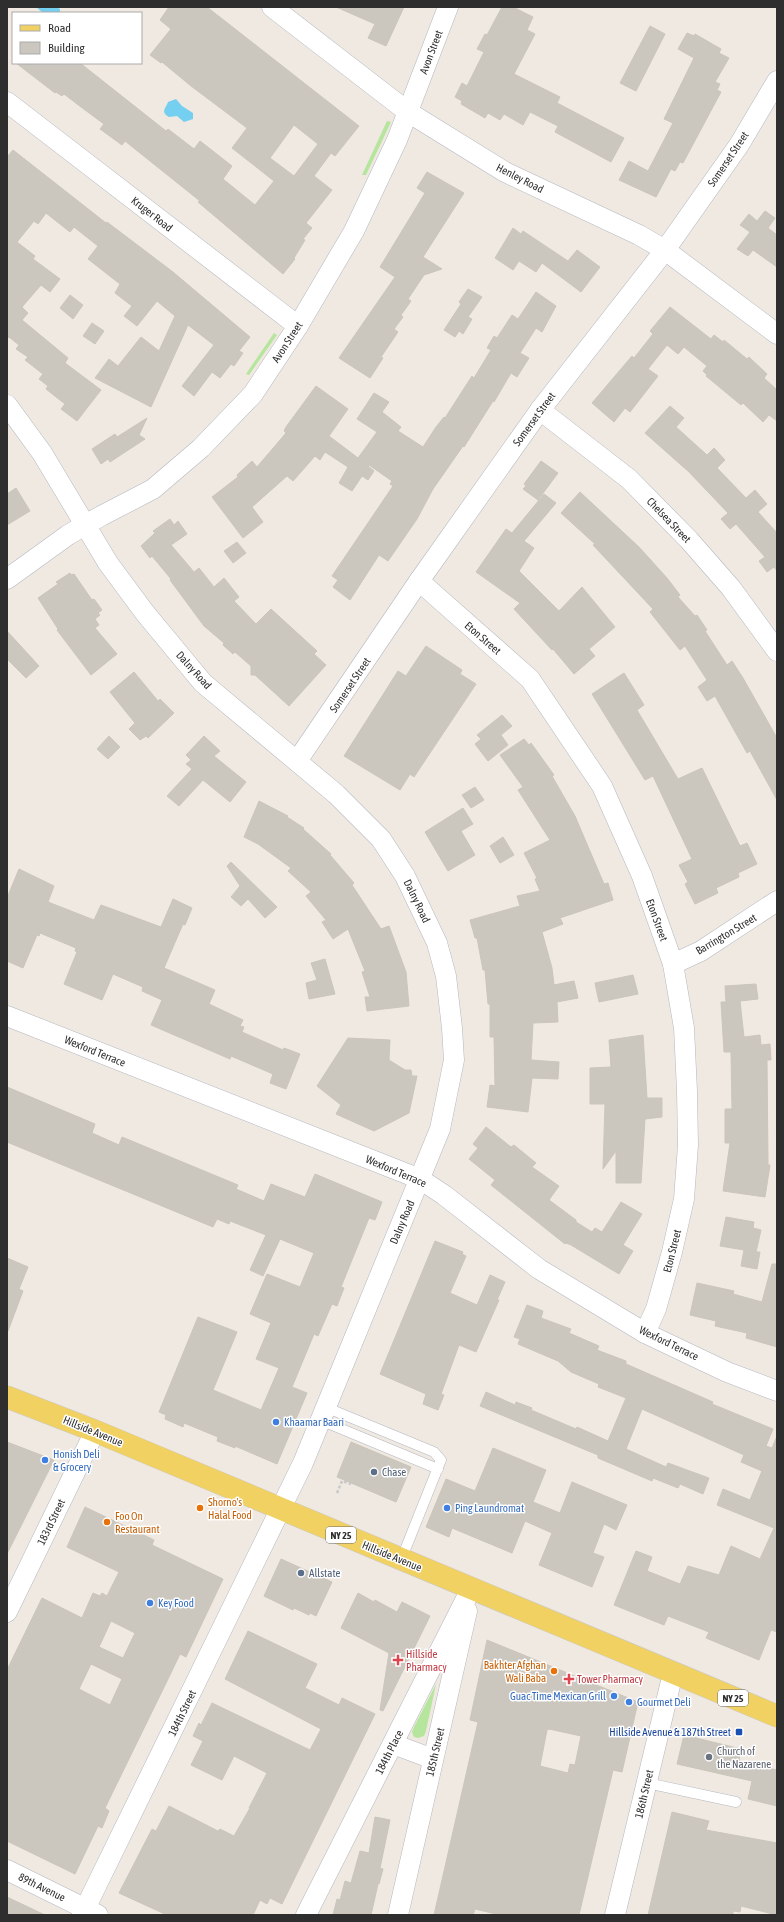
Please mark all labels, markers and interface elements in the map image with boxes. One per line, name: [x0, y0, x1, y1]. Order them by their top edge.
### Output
legend: [12, 12, 142, 64]
text: Road: [48, 21, 71, 35]
street label: Avon Street: [417, 28, 445, 76]
text: Building: [48, 41, 86, 55]
street label: Somerset Street: [705, 129, 751, 189]
street label: Henley Road: [494, 161, 546, 195]
street label: Kruger Road: [129, 194, 175, 234]
street label: Avon Street: [269, 319, 305, 365]
street label: Somerset Street: [510, 390, 558, 448]
street label: Chelsea Street: [645, 495, 693, 545]
street label: Eton Street: [463, 619, 503, 657]
street label: Dalny Road: [174, 649, 214, 691]
street label: Somerset Street: [327, 655, 373, 715]
street label: Dalny Road: [401, 877, 433, 925]
street label: Eton Street: [644, 897, 670, 943]
street label: Barrington Street: [693, 911, 759, 957]
street label: Wexford Terrace: [63, 1033, 127, 1069]
street label: Wexford Terrace: [364, 1153, 428, 1189]
street label: Dalny Road: [387, 1198, 417, 1246]
street label: Eton Street: [661, 1228, 683, 1274]
street label: Wexford Terrace: [637, 1323, 701, 1363]
street label: Hillside Avenue: [61, 1414, 125, 1448]
place label: Khaamar Baari: [284, 1416, 344, 1428]
marker: Khaamar Baari: [271, 1417, 281, 1427]
place label: Honish Deli & Grocery: [53, 1448, 100, 1473]
marker: Honish Deli & Grocery: [40, 1455, 50, 1465]
place label: Chase: [382, 1466, 406, 1478]
marker: Chase: [369, 1467, 379, 1477]
place label: Shorno's Halal Food: [208, 1496, 252, 1521]
street label: 183rd Street: [35, 1497, 67, 1547]
place label: Ping Laundromat: [455, 1502, 524, 1514]
marker: Shorno's Halal Food: [195, 1503, 205, 1513]
marker: Ping Laundromat: [442, 1503, 452, 1513]
place label: Foo On Restaurant: [115, 1510, 160, 1535]
marker: Foo On Restaurant: [102, 1517, 112, 1527]
road number: NY 25: [326, 1527, 356, 1543]
street label: Hillside Avenue: [360, 1539, 424, 1573]
place label: Allstate: [309, 1567, 340, 1579]
marker: Allstate: [296, 1568, 306, 1578]
place label: Key Food: [158, 1597, 194, 1609]
marker: Key Food: [145, 1598, 155, 1608]
place label: Hillside Pharmacy: [406, 1648, 447, 1673]
marker: Hillside Pharmacy: [393, 1655, 403, 1665]
place label: Bakhter Afghan Wali Baba: [484, 1659, 546, 1684]
marker: Bakhter Afghan Wali Baba: [549, 1666, 559, 1676]
place label: Tower Pharmacy: [577, 1673, 644, 1685]
marker: Tower Pharmacy: [564, 1674, 574, 1684]
street label: 184th Street: [166, 1688, 198, 1738]
place label: Guac Time Mexican Grill: [510, 1690, 606, 1702]
road number: NY 25: [718, 1690, 748, 1706]
marker: Guac Time Mexican Grill: [609, 1691, 619, 1701]
place label: Gourmet Deli: [637, 1696, 691, 1708]
marker: Gourmet Deli: [624, 1697, 634, 1707]
street label: 185th Street: [424, 1726, 446, 1778]
place label: Hillside Avenue & 187th Street: [609, 1726, 731, 1738]
marker: Hillside Avenue & 187th Street: [734, 1727, 744, 1737]
street label: 184th Place: [373, 1728, 405, 1776]
place label: Church of the Nazarene: [717, 1745, 771, 1770]
marker: Church of the Nazarene: [704, 1752, 714, 1762]
street label: 186th Street: [633, 1768, 655, 1820]
street label: 89th Avenue: [17, 1870, 67, 1904]

